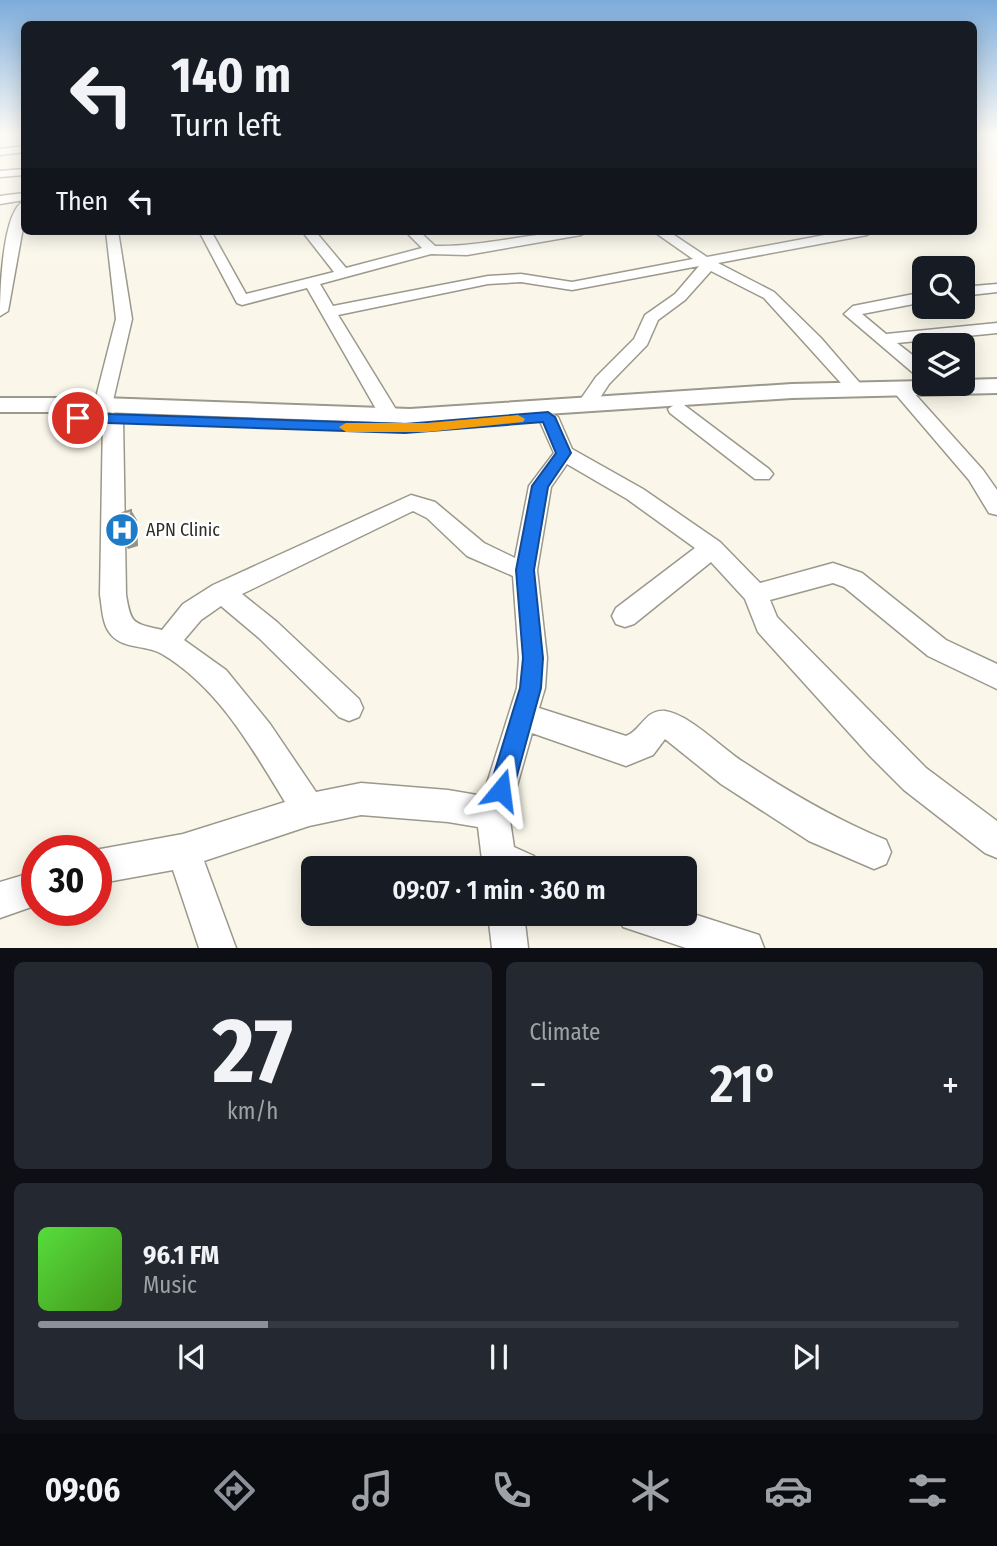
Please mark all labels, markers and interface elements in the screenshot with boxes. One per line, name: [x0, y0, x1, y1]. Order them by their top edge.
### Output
text: 140 m: [171, 46, 291, 105]
icon: left: [56, 49, 147, 140]
text: Turn left: [171, 106, 281, 144]
icon: left: [122, 182, 160, 220]
text: Then: [56, 186, 108, 217]
map controls: [912, 256, 975, 396]
button: search: [912, 256, 975, 319]
button: layers: [912, 333, 975, 396]
pin: [48, 388, 108, 448]
icon: arrive: [59, 399, 97, 437]
hospital icon: APN Clinic: [103, 511, 141, 549]
place label: APN Clinic: [146, 519, 220, 541]
position arrow: [464, 753, 538, 827]
speed limit sign: 30: [21, 835, 112, 926]
text: 09:07 · 1 min · 360 m: [392, 875, 606, 906]
text: 27: [213, 997, 293, 1106]
text: Climate: [530, 1018, 600, 1046]
text: 21°: [710, 1053, 779, 1116]
text: −: [530, 1062, 547, 1108]
text: +: [942, 1062, 959, 1108]
text: km/h: [227, 1097, 278, 1125]
text: 96.1 FM: [143, 1240, 219, 1271]
text: Music: [143, 1271, 197, 1299]
icon: previous: [173, 1338, 211, 1376]
icon: pause: [480, 1338, 518, 1376]
icon: next: [787, 1338, 825, 1376]
icon: directions: [210, 1466, 259, 1515]
icon: music: [348, 1466, 397, 1515]
icon: phone: [487, 1466, 536, 1515]
icon: climate: [626, 1466, 675, 1515]
icon: car: [764, 1466, 813, 1515]
icon: filters: [903, 1466, 952, 1515]
text: 09:06: [45, 1471, 120, 1509]

